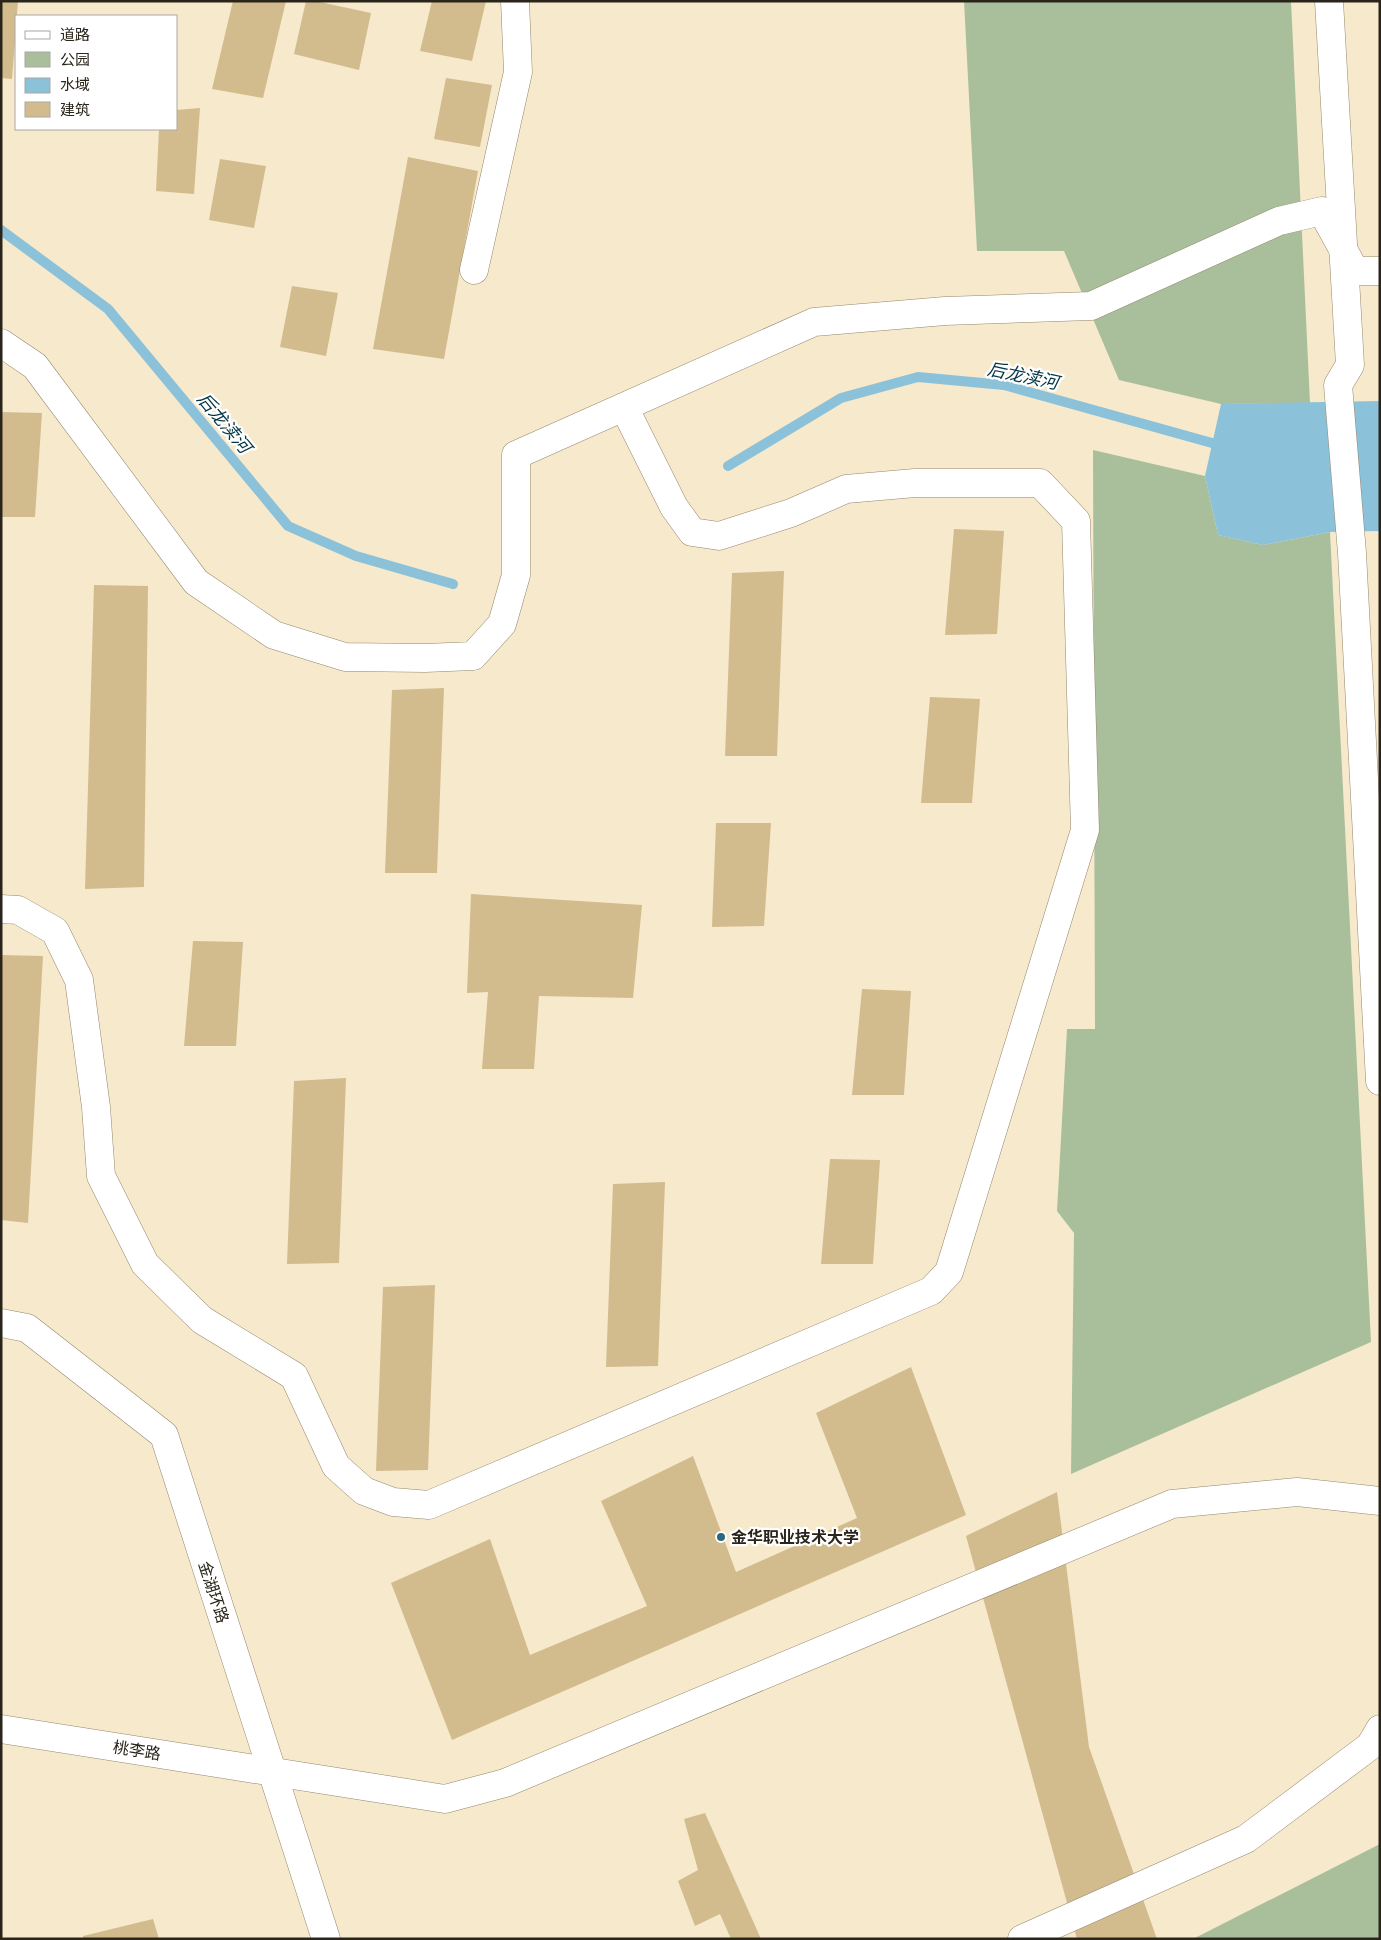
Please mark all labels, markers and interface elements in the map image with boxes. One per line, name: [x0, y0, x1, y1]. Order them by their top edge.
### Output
legend: [15, 15, 178, 130]
text: 道路: [60, 24, 90, 45]
text: 公园: [60, 49, 90, 70]
text: 水域: [60, 74, 90, 95]
text: 建筑: [60, 99, 90, 120]
water label: 后龙渎河: [985, 356, 1064, 396]
water label: 后龙渎河: [192, 387, 259, 461]
place label: 金华职业技术大学: [731, 1526, 859, 1549]
marker: 金华职业技术大学: [715, 1531, 727, 1543]
street label: 金湖环路: [193, 1558, 234, 1626]
street label: 桃李路: [111, 1735, 162, 1766]

